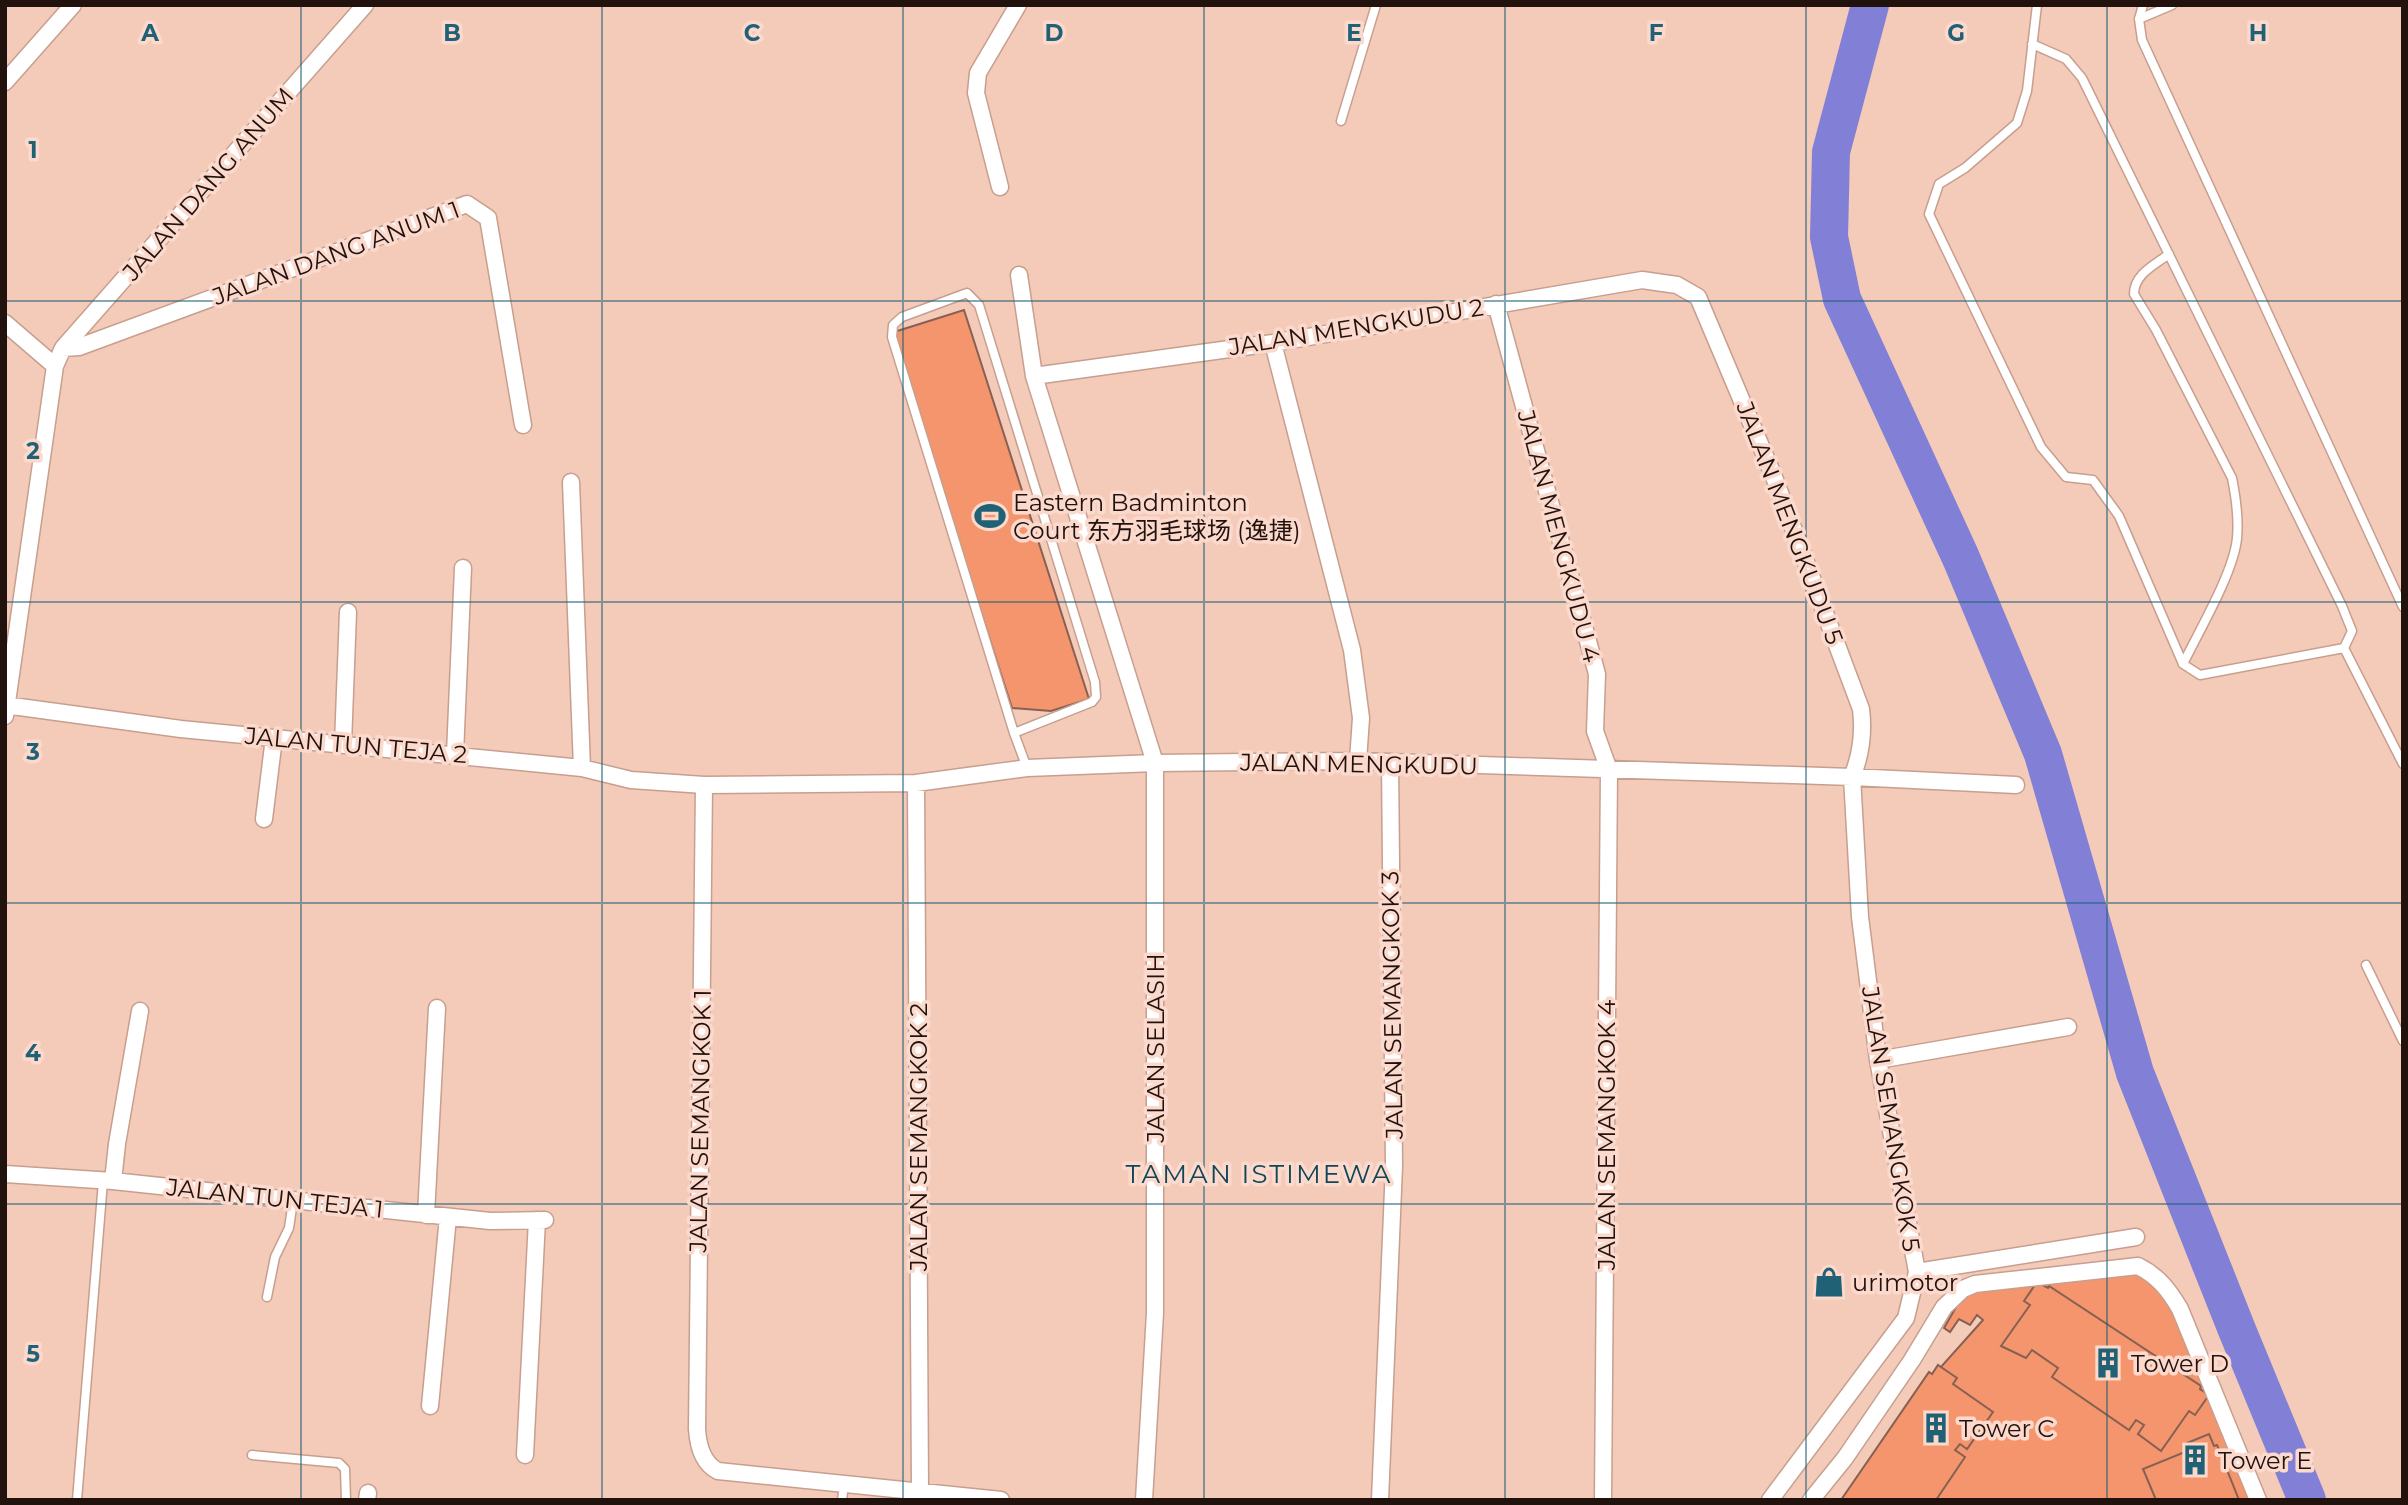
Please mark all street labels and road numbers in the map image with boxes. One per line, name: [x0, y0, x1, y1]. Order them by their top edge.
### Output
street label: JALAN DANG ANUM: [116, 82, 300, 287]
street label: JALAN DANG ANUM 1: [208, 195, 463, 312]
street label: JALAN MENGKUDU 2: [1226, 293, 1486, 362]
street label: JALAN MENGKUDU 5: [1730, 397, 1850, 648]
street label: JALAN MENGKUDU 4: [1511, 406, 1607, 665]
street label: JALAN TUN TEJA 2: [243, 721, 468, 769]
street label: JALAN MENGKUDU: [1239, 747, 1478, 781]
street label: JALAN SEMANGKOK 3: [1375, 871, 1409, 1140]
street label: JALAN SELASIH: [1141, 953, 1170, 1144]
street label: JALAN SEMANGKOK 5: [1856, 983, 1926, 1254]
street label: JALAN SEMANGKOK 1: [683, 989, 717, 1254]
street label: JALAN SEMANGKOK 4: [1592, 1000, 1621, 1271]
street label: JALAN SEMANGKOK 2: [904, 1003, 933, 1272]
street label: JALAN TUN TEJA 1: [164, 1172, 385, 1224]

